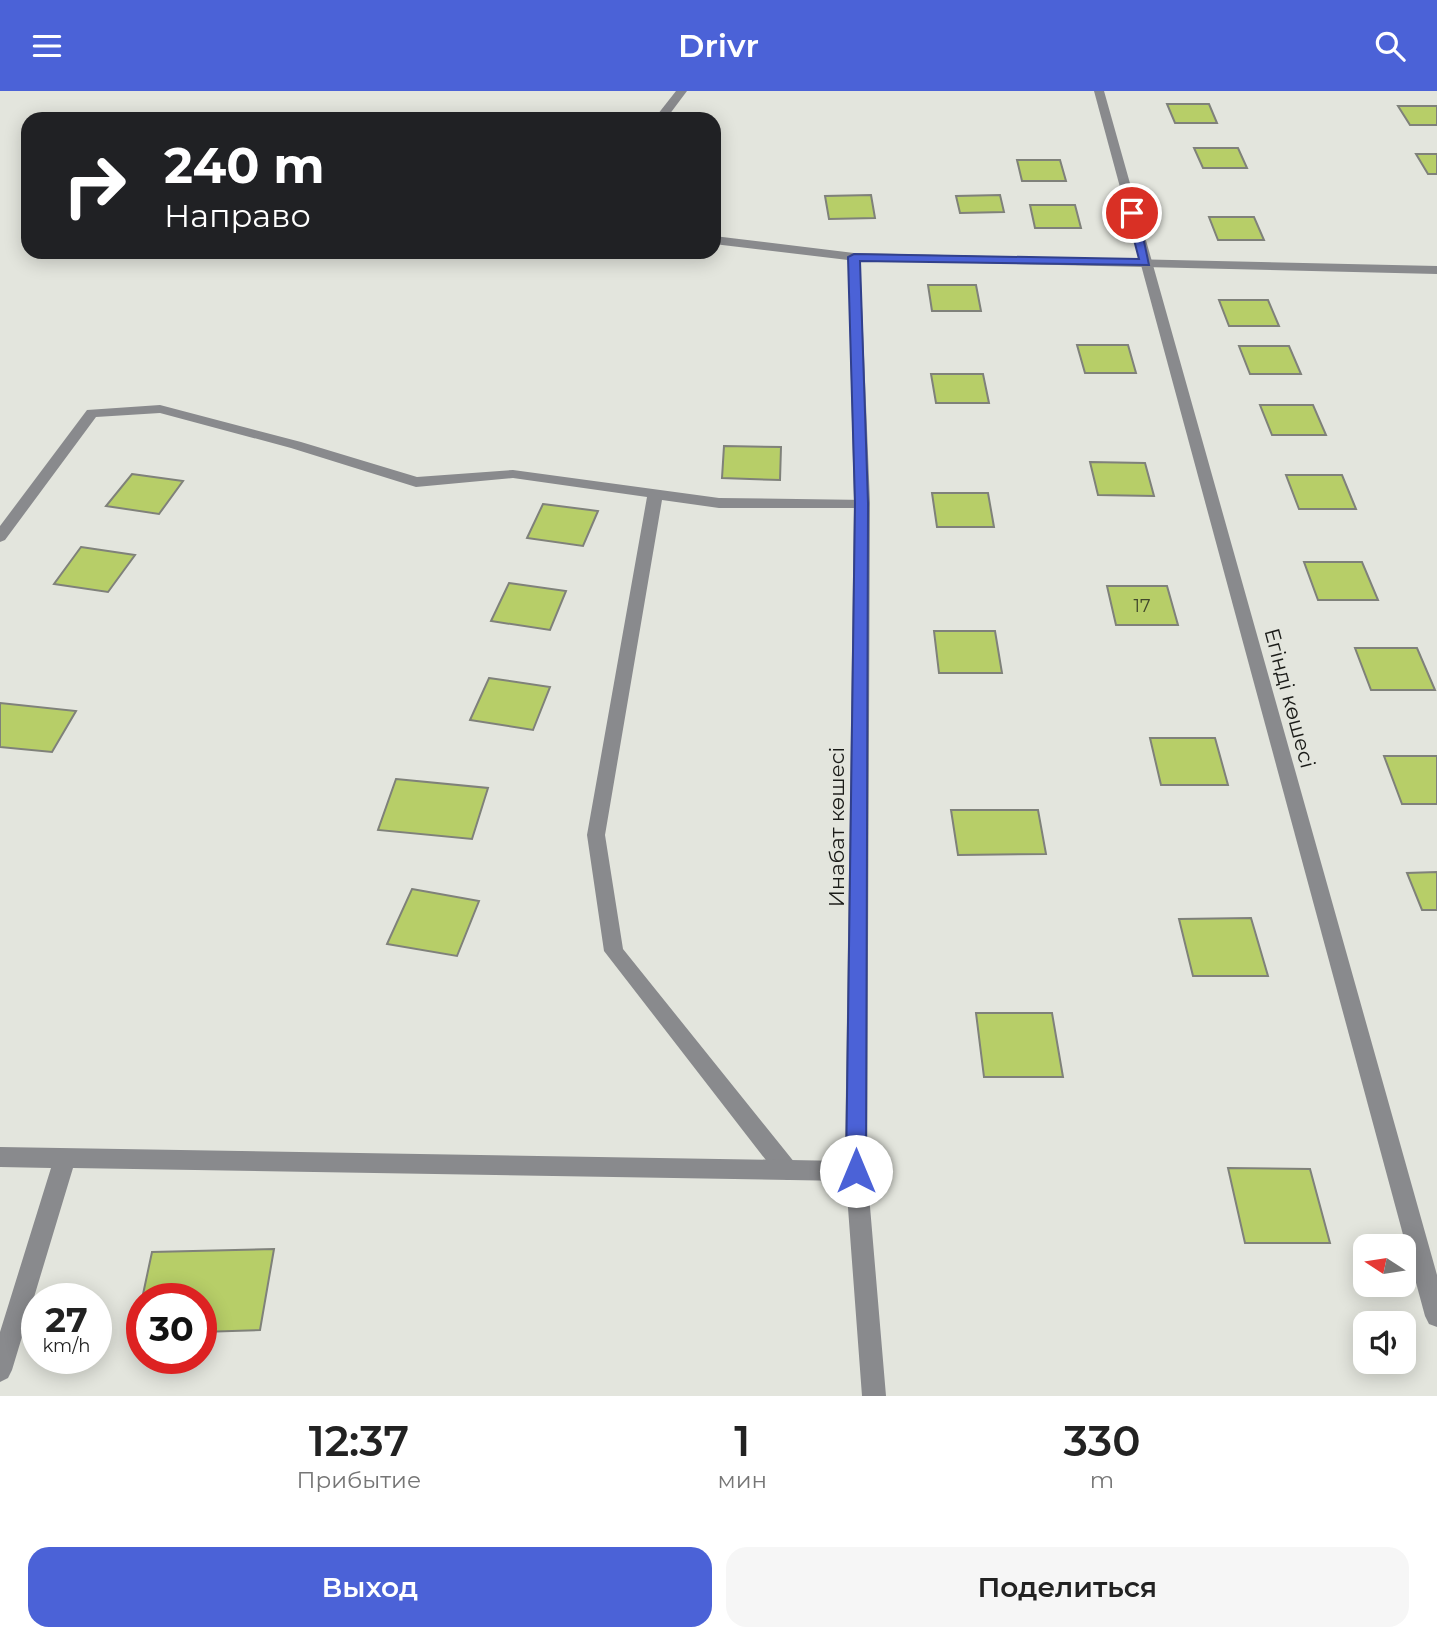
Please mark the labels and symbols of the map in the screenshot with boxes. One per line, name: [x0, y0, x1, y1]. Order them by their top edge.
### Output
pin: [1102, 183, 1162, 243]
house number: 17: [1133, 595, 1151, 617]
street label: Егінді көшесі: [1259, 625, 1321, 771]
street label: Инабат көшесі: [824, 747, 849, 907]
position arrow: [819, 1134, 893, 1208]
north arrow: [1353, 1234, 1416, 1297]
speed limit sign: 30: [126, 1283, 217, 1374]

